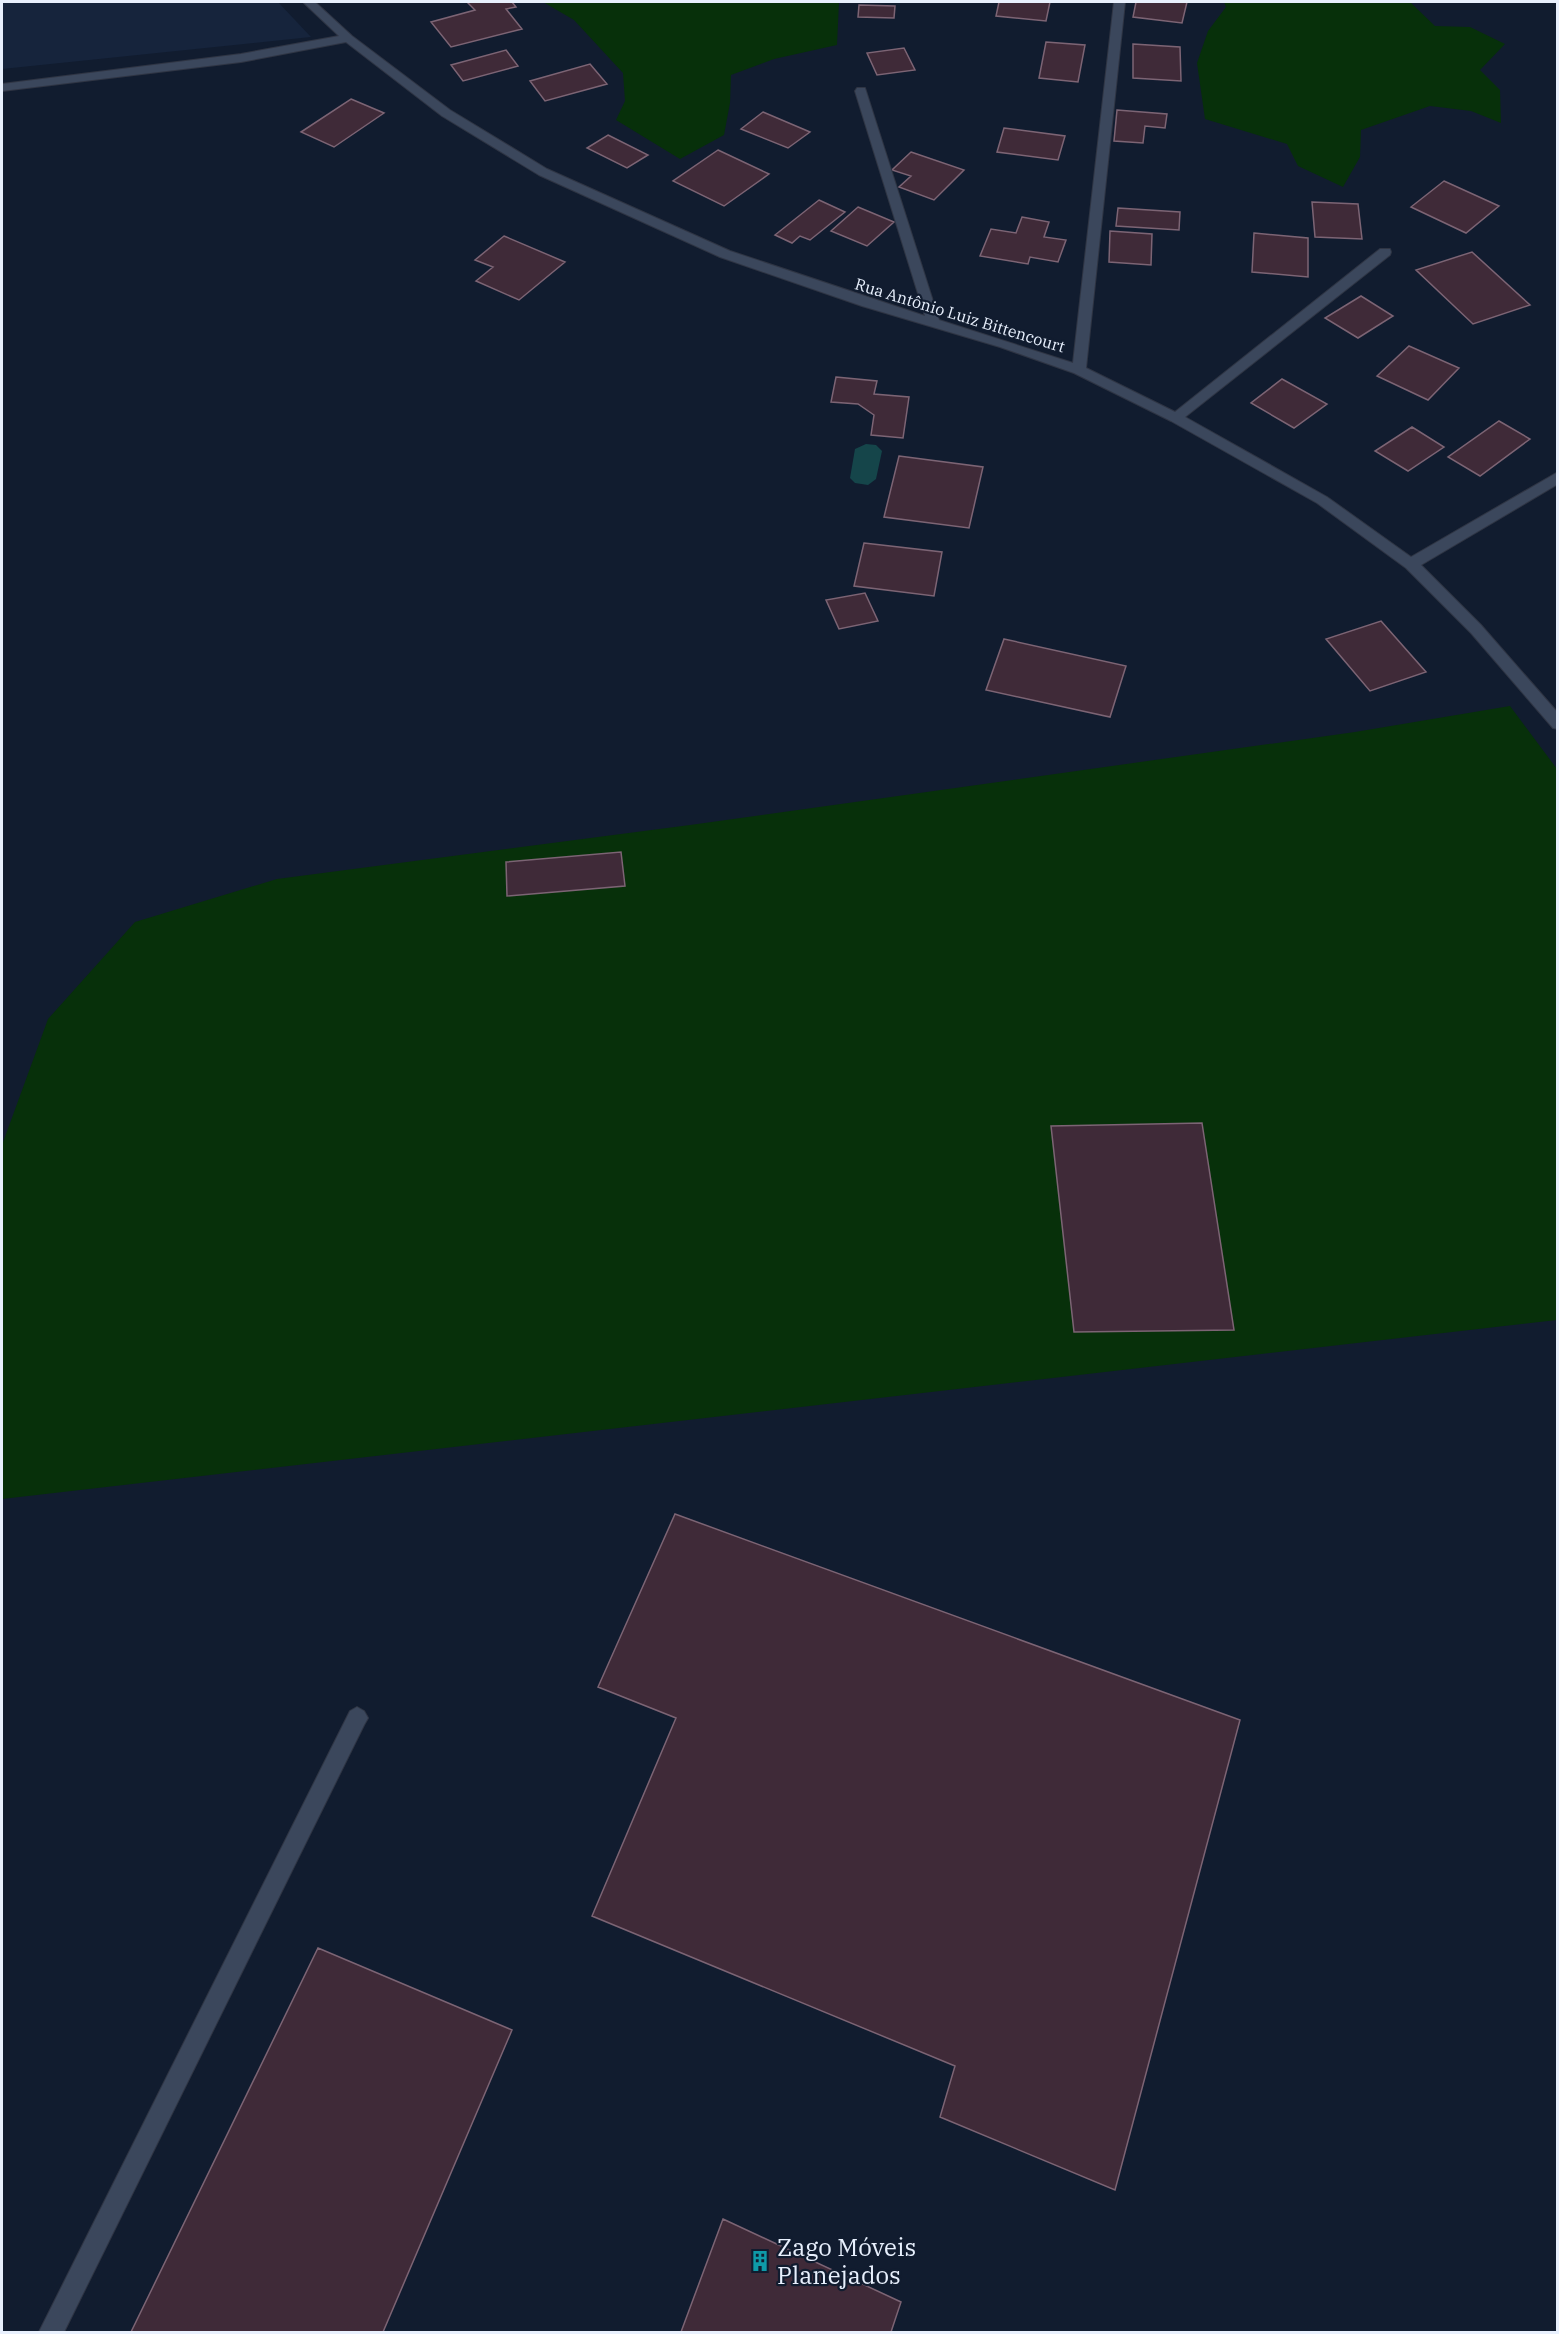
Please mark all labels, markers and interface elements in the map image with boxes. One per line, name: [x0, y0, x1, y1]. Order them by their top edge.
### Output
street label: Rua Antônio Luiz Bittencourt: [853, 273, 1068, 357]
place label: Zago Móveis Planejados: [777, 2231, 916, 2291]
building icon: Zago Móveis Planejados: [748, 2249, 772, 2273]

